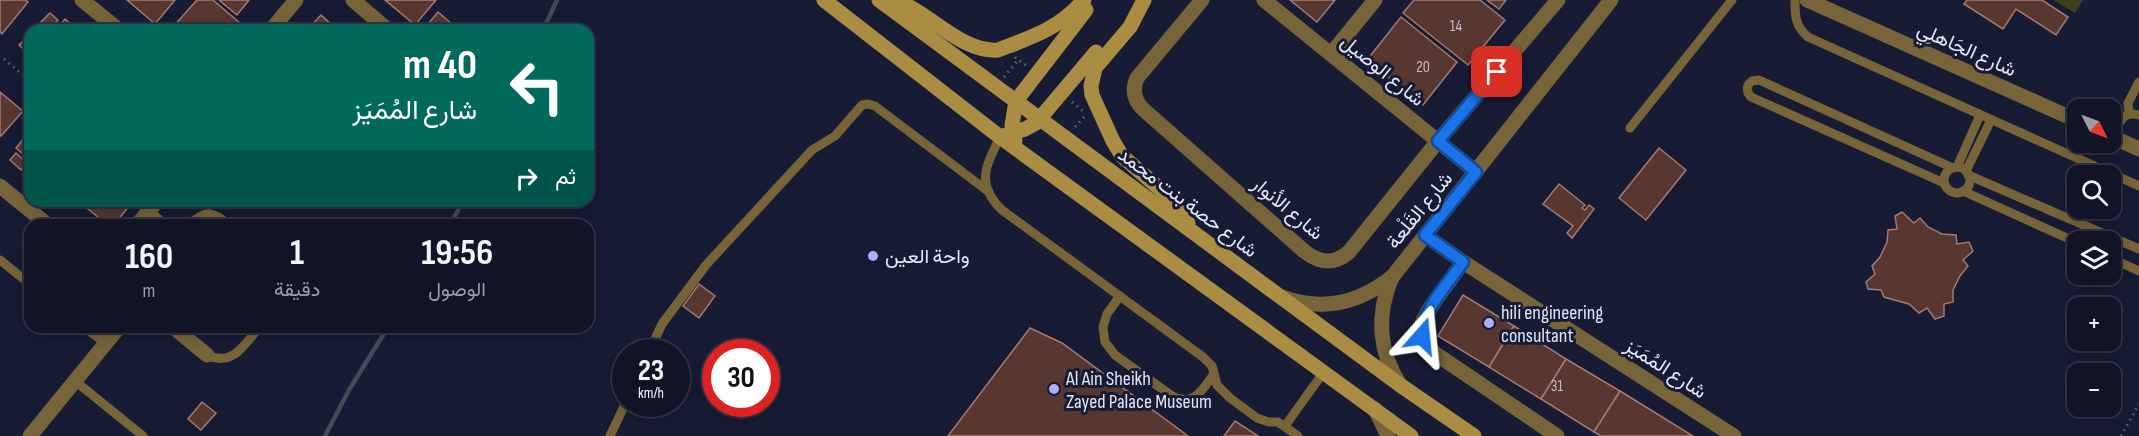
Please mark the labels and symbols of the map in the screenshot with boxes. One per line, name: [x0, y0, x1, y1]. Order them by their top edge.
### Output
house number: 14: [1450, 17, 1462, 36]
street label: شارع الجَاهلِي: [1912, 17, 2020, 86]
street label: شارع الوصيل: [1335, 30, 1429, 113]
pin: [1471, 46, 1522, 97]
house number: 20: [1416, 58, 1430, 77]
north arrow: [2067, 99, 2121, 153]
street label: شارع حصة بنت محمد: [1112, 143, 1262, 264]
street label: شارع القَلْعة: [1380, 166, 1459, 255]
street label: شارع الأنوار: [1245, 171, 1328, 246]
place label: واحة العين: [885, 245, 970, 269]
marker: واحة العين: [866, 249, 880, 263]
place label: hili engineering consultant: [1501, 301, 1603, 348]
position arrow: [1390, 304, 1454, 368]
marker: hili engineering consultant: [1482, 316, 1496, 330]
street label: شارع المُمَيَز: [1619, 333, 1711, 405]
speed limit sign: 30: [702, 339, 780, 417]
place label: Al Ain Sheikh Zayed Palace Museum: [1065, 367, 1212, 414]
house number: 31: [1551, 377, 1564, 396]
marker: Al Ain Sheikh Zayed Palace Museum: [1047, 382, 1061, 396]

